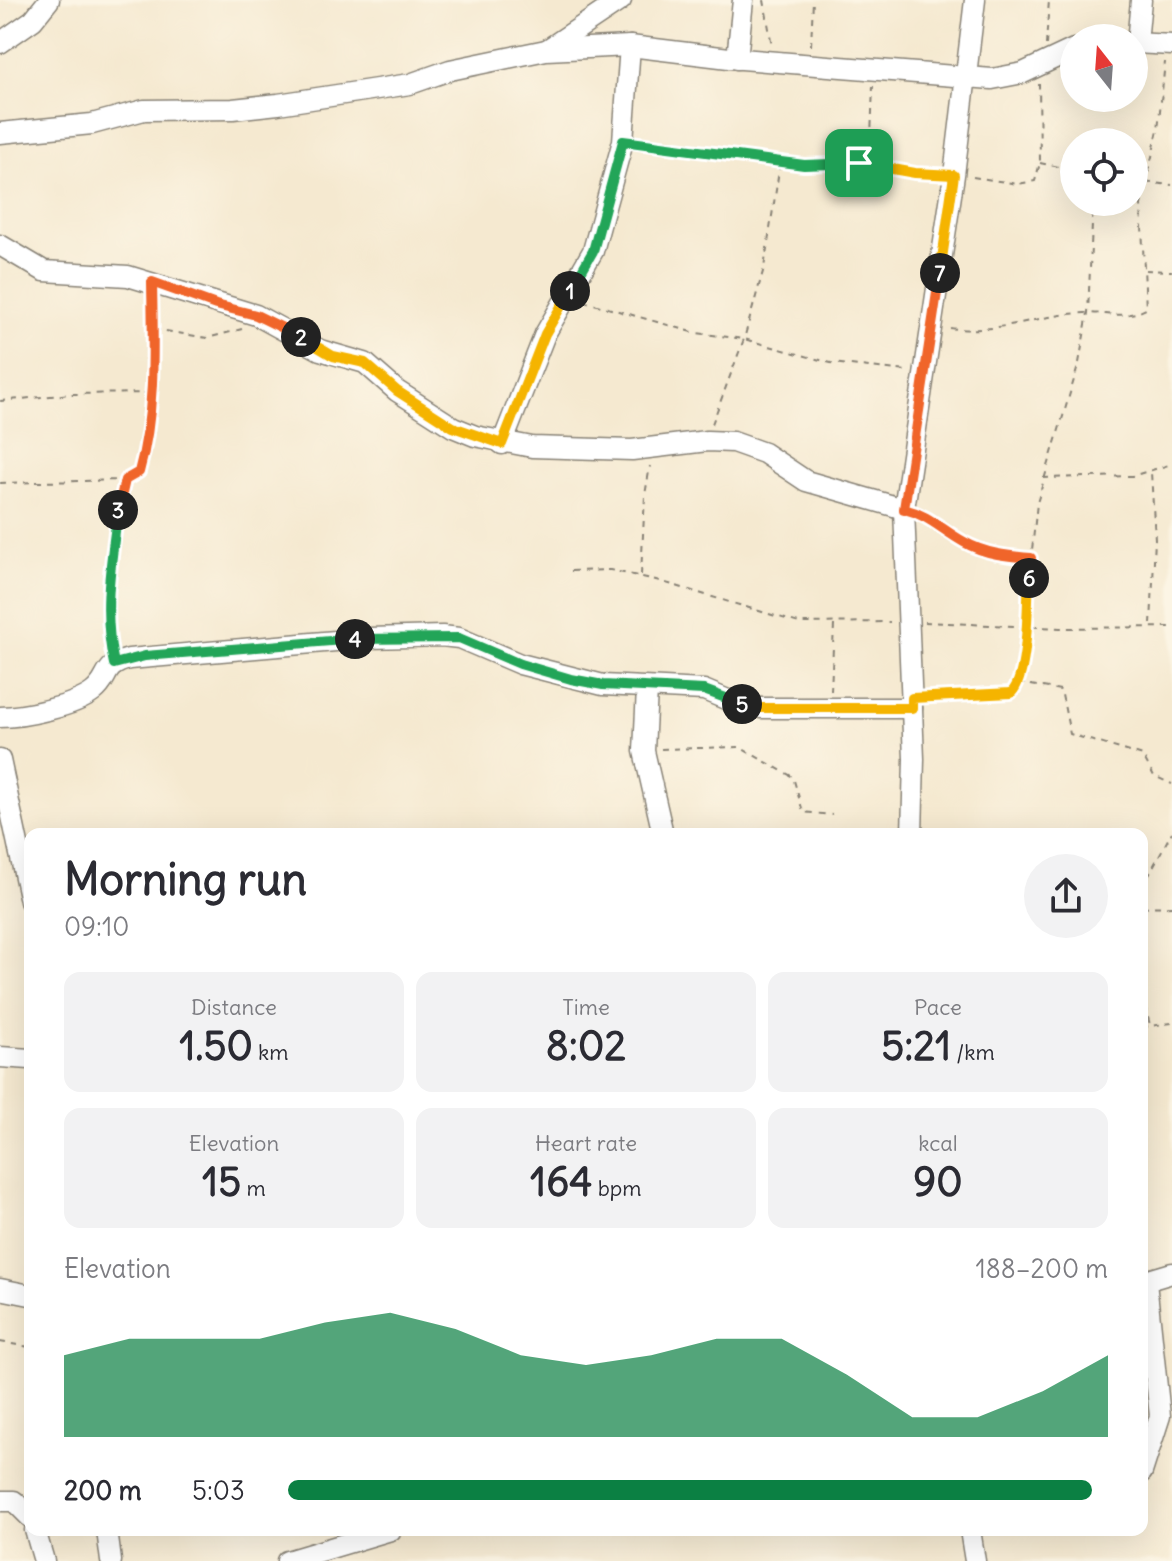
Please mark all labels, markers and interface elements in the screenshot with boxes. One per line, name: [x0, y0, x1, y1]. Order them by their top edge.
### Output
north arrow: [1060, 24, 1148, 112]
map controls: [1060, 24, 1148, 216]
button: locate: [1060, 128, 1148, 216]
pin: [825, 129, 893, 197]
icon: arrive: [837, 141, 881, 185]
pin: 7: [920, 253, 960, 293]
text: 7: [935, 259, 945, 287]
pin: 1: [550, 271, 590, 311]
text: 1: [566, 277, 574, 305]
pin: 2: [281, 317, 321, 357]
text: 2: [295, 323, 307, 351]
pin: 3: [98, 490, 138, 530]
text: 3: [112, 496, 124, 524]
pin: 6: [1009, 558, 1049, 598]
text: 6: [1023, 564, 1035, 592]
pin: 4: [335, 619, 375, 659]
text: 4: [349, 625, 361, 653]
pin: 5: [722, 684, 762, 724]
text: 5: [736, 690, 748, 718]
text: Morning run: [64, 852, 307, 907]
button: share: [1024, 854, 1108, 938]
text: 09:10: [64, 910, 129, 943]
text: Distance: [191, 993, 277, 1021]
text: Time: [562, 993, 610, 1021]
text: Pace: [914, 993, 962, 1021]
text: 1.50: [179, 1021, 253, 1071]
text: 8:02: [546, 1021, 626, 1071]
text: 5:21: [881, 1021, 951, 1071]
text: km: [253, 1038, 289, 1066]
text: /km: [951, 1038, 995, 1066]
text: Elevation: [189, 1129, 279, 1157]
text: Heart rate: [535, 1129, 637, 1157]
text: kcal: [918, 1129, 958, 1157]
text: 15: [202, 1157, 241, 1207]
text: 164: [530, 1157, 592, 1207]
text: 90: [913, 1157, 963, 1207]
text: m: [241, 1174, 266, 1202]
text: bpm: [592, 1174, 642, 1202]
text: Elevation: [64, 1252, 171, 1285]
text: 188–200 m: [976, 1252, 1108, 1285]
text: 200 m: [64, 1474, 141, 1507]
text: 5:03: [192, 1474, 245, 1507]

